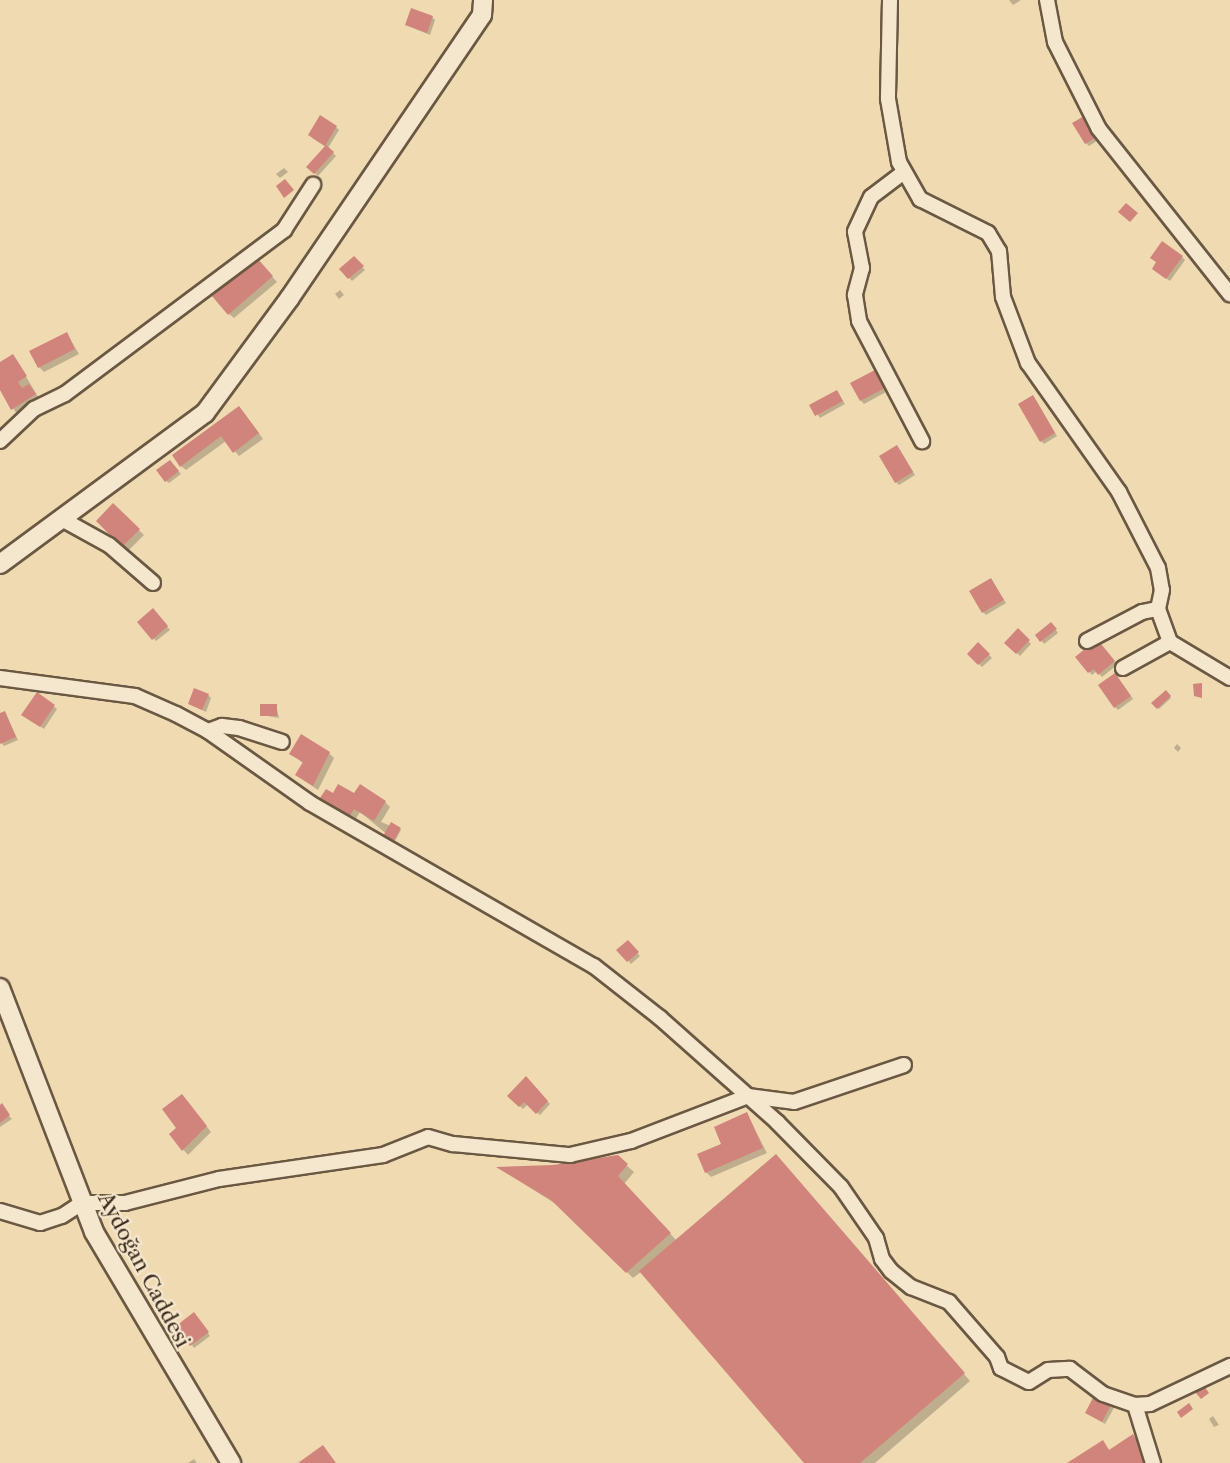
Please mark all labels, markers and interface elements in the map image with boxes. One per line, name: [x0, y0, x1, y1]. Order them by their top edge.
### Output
street label: Aydoğan Caddesi: [93, 1188, 195, 1352]

